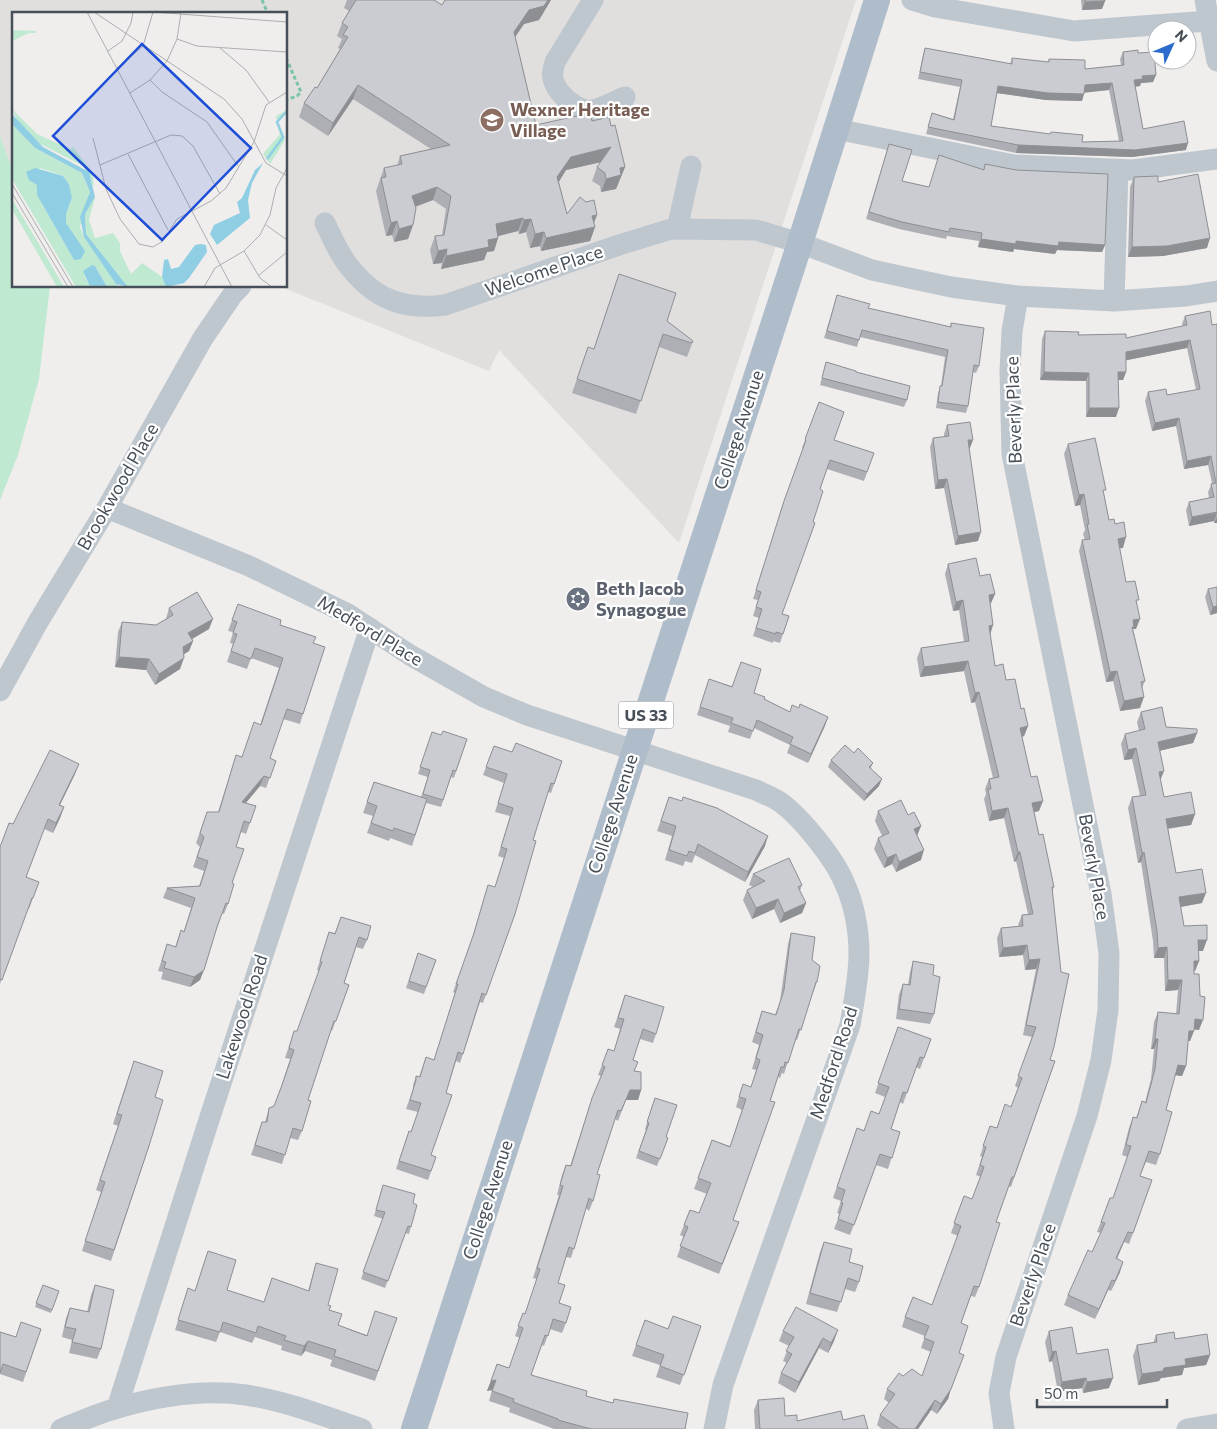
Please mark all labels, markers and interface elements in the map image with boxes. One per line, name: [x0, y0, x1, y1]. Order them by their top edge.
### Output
inset map: [12, 12, 288, 288]
north arrow: [1147, 20, 1197, 70]
text: N: [1172, 26, 1191, 45]
place label: Wexner Heritage Village: [510, 98, 650, 141]
school or university icon: Wexner Heritage Village: [479, 107, 505, 133]
street label: Welcome Place: [482, 240, 605, 301]
street label: Beverly Place: [1000, 356, 1026, 464]
street label: College Avenue: [708, 367, 768, 492]
street label: Brookwood Place: [72, 419, 162, 554]
place label: Beth Jacob Synagogue: [596, 577, 686, 620]
synagogue icon: Beth Jacob Synagogue: [565, 586, 591, 612]
street label: Medford Place: [314, 590, 427, 670]
road number: US 33: [618, 702, 674, 728]
street label: College Avenue: [582, 751, 642, 876]
street label: Beverly Place: [1075, 812, 1115, 922]
street label: Lakewood Road: [211, 952, 272, 1082]
street label: Medford Road: [804, 1004, 862, 1122]
street label: College Avenue: [457, 1137, 517, 1262]
street label: Beverly Place: [1004, 1220, 1060, 1329]
scale bar: [1037, 1376, 1167, 1408]
text: 50 m: [1044, 1384, 1078, 1402]

